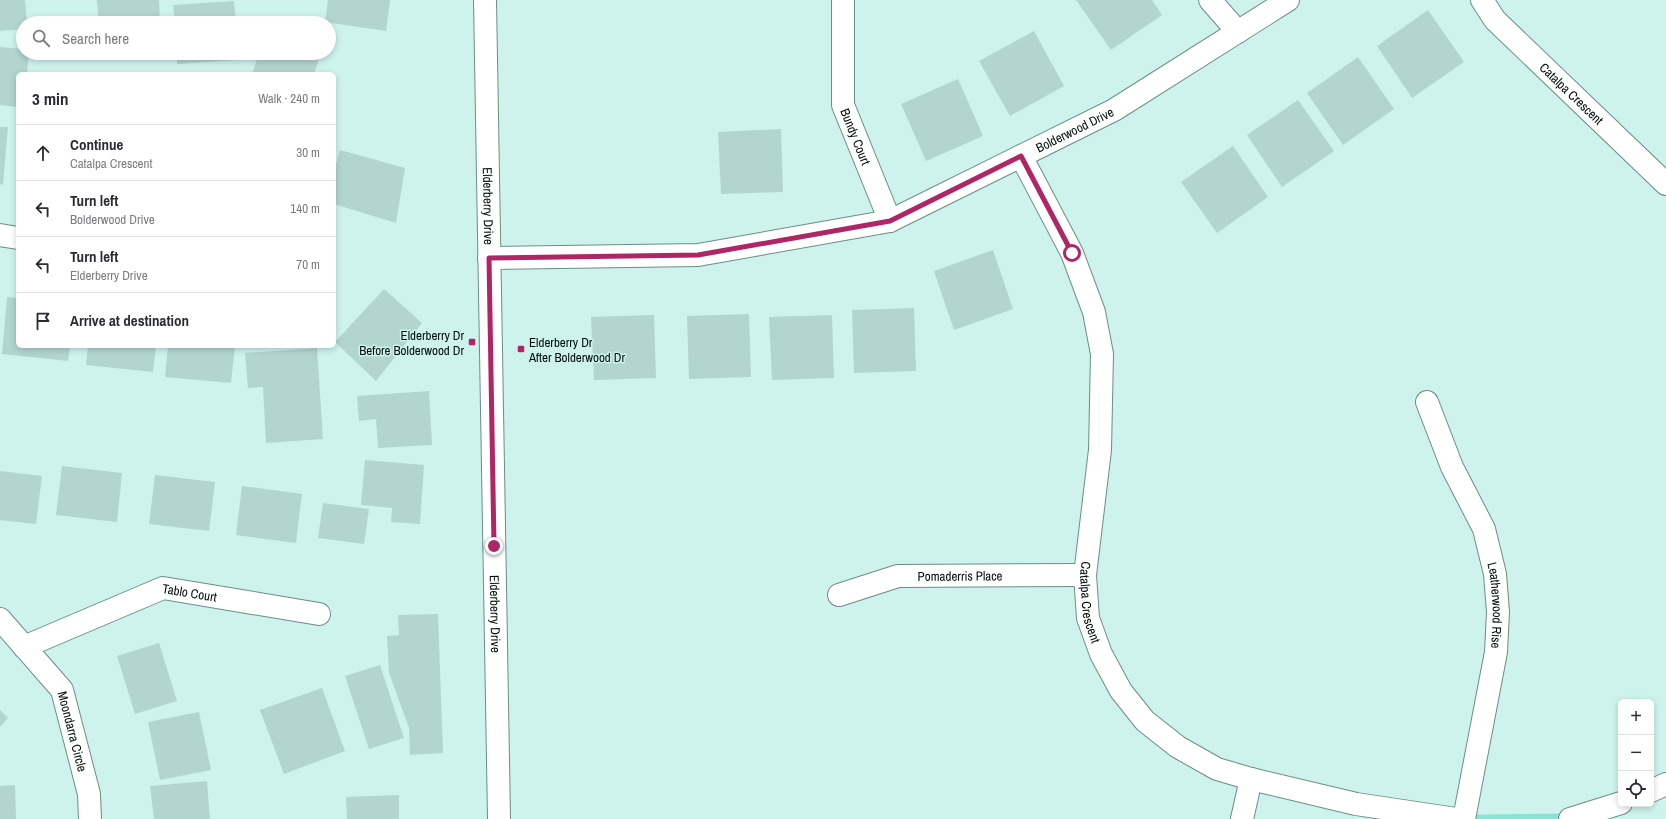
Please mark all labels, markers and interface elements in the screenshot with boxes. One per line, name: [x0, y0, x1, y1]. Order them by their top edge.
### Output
search box: [16, 16, 336, 60]
icon: search: [30, 27, 52, 49]
text: Search here: [62, 28, 129, 49]
street label: Catalpa Crescent: [1536, 59, 1607, 128]
text: 3 min: [32, 87, 68, 110]
text: Walk · 240 m: [258, 90, 320, 107]
street label: Bolderwood Drive: [1033, 103, 1116, 156]
street label: Bundy Court: [837, 106, 875, 167]
text: Continue: [70, 134, 123, 155]
icon: ahead: [32, 142, 54, 164]
text: 30 m: [296, 144, 320, 161]
text: Catalpa Crescent: [70, 155, 152, 172]
street label: Elderberry Drive: [479, 167, 498, 245]
text: Turn left: [70, 190, 118, 211]
icon: left: [32, 198, 54, 220]
text: 140 m: [290, 200, 320, 217]
text: Bolderwood Drive: [70, 211, 155, 228]
route start: [1063, 244, 1081, 262]
text: Turn left: [70, 246, 118, 267]
icon: left: [32, 254, 54, 276]
text: 70 m: [296, 256, 320, 273]
text: Elderberry Drive: [70, 267, 148, 284]
icon: arrive: [32, 310, 54, 332]
text: Arrive at destination: [70, 310, 189, 331]
place label: Elderberry Dr Before Bolderwood Dr: [359, 327, 464, 359]
place label: Elderberry Dr After Bolderwood Dr: [528, 334, 625, 366]
marker: Elderberry Dr Before Bolderwood Dr: [467, 337, 477, 347]
marker: Elderberry Dr After Bolderwood Dr: [516, 344, 526, 354]
route end: [485, 537, 503, 555]
street label: Leatherwood Rise: [1484, 560, 1507, 649]
street label: Catalpa Crescent: [1077, 561, 1105, 645]
street label: Pomaderris Place: [918, 567, 1003, 584]
street label: Elderberry Drive: [486, 575, 505, 653]
street label: Tablo Court: [161, 580, 218, 605]
street label: Moondarra Circle: [54, 689, 91, 773]
map controls: [1618, 699, 1654, 807]
button: +: [1618, 699, 1654, 735]
button: −: [1618, 735, 1654, 771]
button: locate: [1618, 771, 1654, 807]

